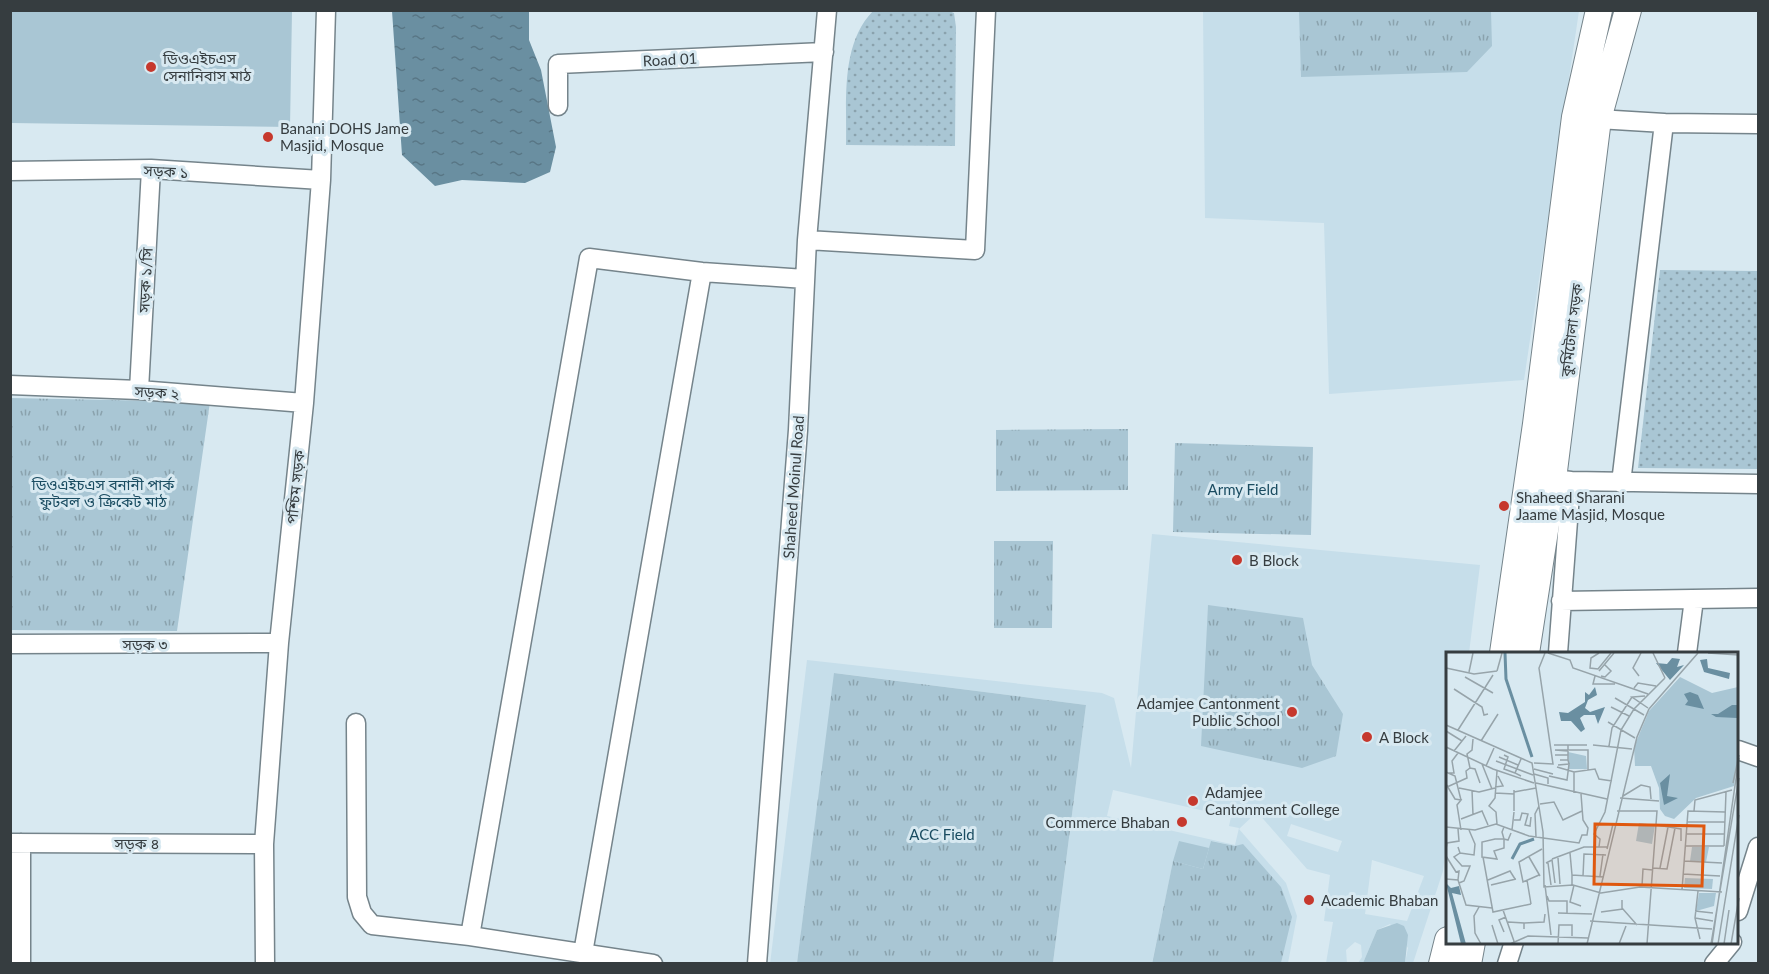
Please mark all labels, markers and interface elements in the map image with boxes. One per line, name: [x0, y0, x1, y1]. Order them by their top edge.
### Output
place label: ডিওএইচএস সেনানিবাস মাঠ: [162, 49, 252, 84]
street label: Road 01: [642, 49, 698, 69]
marker: ডিওএইচএস সেনানিবাস মাঠ: [144, 60, 158, 74]
place label: Banani DOHS Jame Masjid, Mosque: [280, 119, 409, 154]
marker: Banani DOHS Jame Masjid, Mosque: [261, 130, 275, 144]
street label: সড়ক ১: [142, 161, 189, 181]
street label: সড়ক ১/সি: [134, 246, 156, 314]
street label: কুর্মিটোলা সড়ক: [1556, 281, 1587, 379]
street label: সড়ক ২: [133, 381, 180, 403]
street label: Shaheed Moinul Road: [779, 415, 807, 559]
street label: পশ্চিম সড়ক: [282, 448, 308, 525]
park label: ডিওএইচএস বনানী পার্ক ফুটবল ও ক্রিকেট মাঠ: [31, 475, 175, 511]
park label: Army Field: [1208, 480, 1278, 498]
place label: Shaheed Sharani Jaame Masjid, Mosque: [1516, 488, 1665, 523]
marker: Shaheed Sharani Jaame Masjid, Mosque: [1497, 499, 1511, 513]
place label: B Block: [1249, 551, 1299, 569]
marker: B Block: [1230, 553, 1244, 567]
street label: সড়ক ৩: [122, 635, 168, 653]
inset map: [1446, 652, 1739, 944]
place label: Adamjee Cantonment Public School: [1137, 694, 1281, 729]
marker: Adamjee Cantonment Public School: [1285, 705, 1299, 719]
place label: A Block: [1379, 728, 1429, 746]
marker: A Block: [1360, 730, 1374, 744]
place label: Adamjee Cantonment College: [1205, 783, 1340, 818]
marker: Adamjee Cantonment College: [1186, 794, 1200, 808]
place label: Commerce Bhaban: [1045, 813, 1170, 831]
marker: Commerce Bhaban: [1175, 815, 1189, 829]
park label: ACC Field: [909, 825, 975, 843]
street label: সড়ক ৪: [114, 834, 159, 852]
place label: Academic Bhaban: [1321, 891, 1438, 909]
marker: Academic Bhaban: [1302, 893, 1316, 907]

